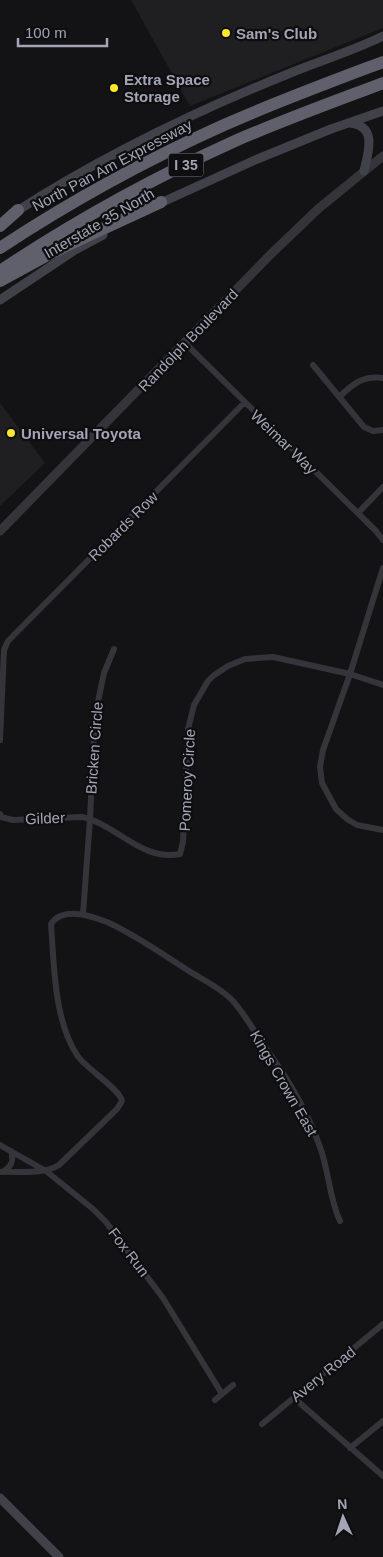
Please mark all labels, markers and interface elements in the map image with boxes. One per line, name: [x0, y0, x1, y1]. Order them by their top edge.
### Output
scale bar: [18, 15, 106, 47]
text: 100 m: [25, 24, 67, 41]
place label: Sam's Club: [236, 25, 317, 42]
marker: Sam's Club: [220, 27, 232, 39]
place label: Extra Space Storage: [124, 71, 210, 105]
marker: Extra Space Storage: [108, 82, 120, 94]
street label: North Pan Am Expressway: [29, 115, 195, 214]
road number: I 35: [168, 154, 204, 176]
street label: Interstate 35 North: [41, 185, 157, 261]
street label: Randolph Boulevard: [135, 285, 241, 395]
street label: Weimar Way: [248, 406, 321, 478]
place label: Universal Toyota: [21, 425, 141, 442]
marker: Universal Toyota: [5, 427, 17, 439]
street label: Robards Row: [85, 488, 161, 564]
street label: Bricken Circle: [82, 701, 106, 795]
street label: Pomeroy Circle: [176, 728, 198, 832]
street label: Gilder: [25, 809, 65, 827]
street label: Kings Crown East: [247, 1027, 322, 1140]
street label: Fox Run: [105, 1224, 153, 1280]
street label: Avery Road: [287, 1343, 359, 1405]
north arrow: [318, 1492, 368, 1542]
text: N: [337, 1496, 348, 1512]

